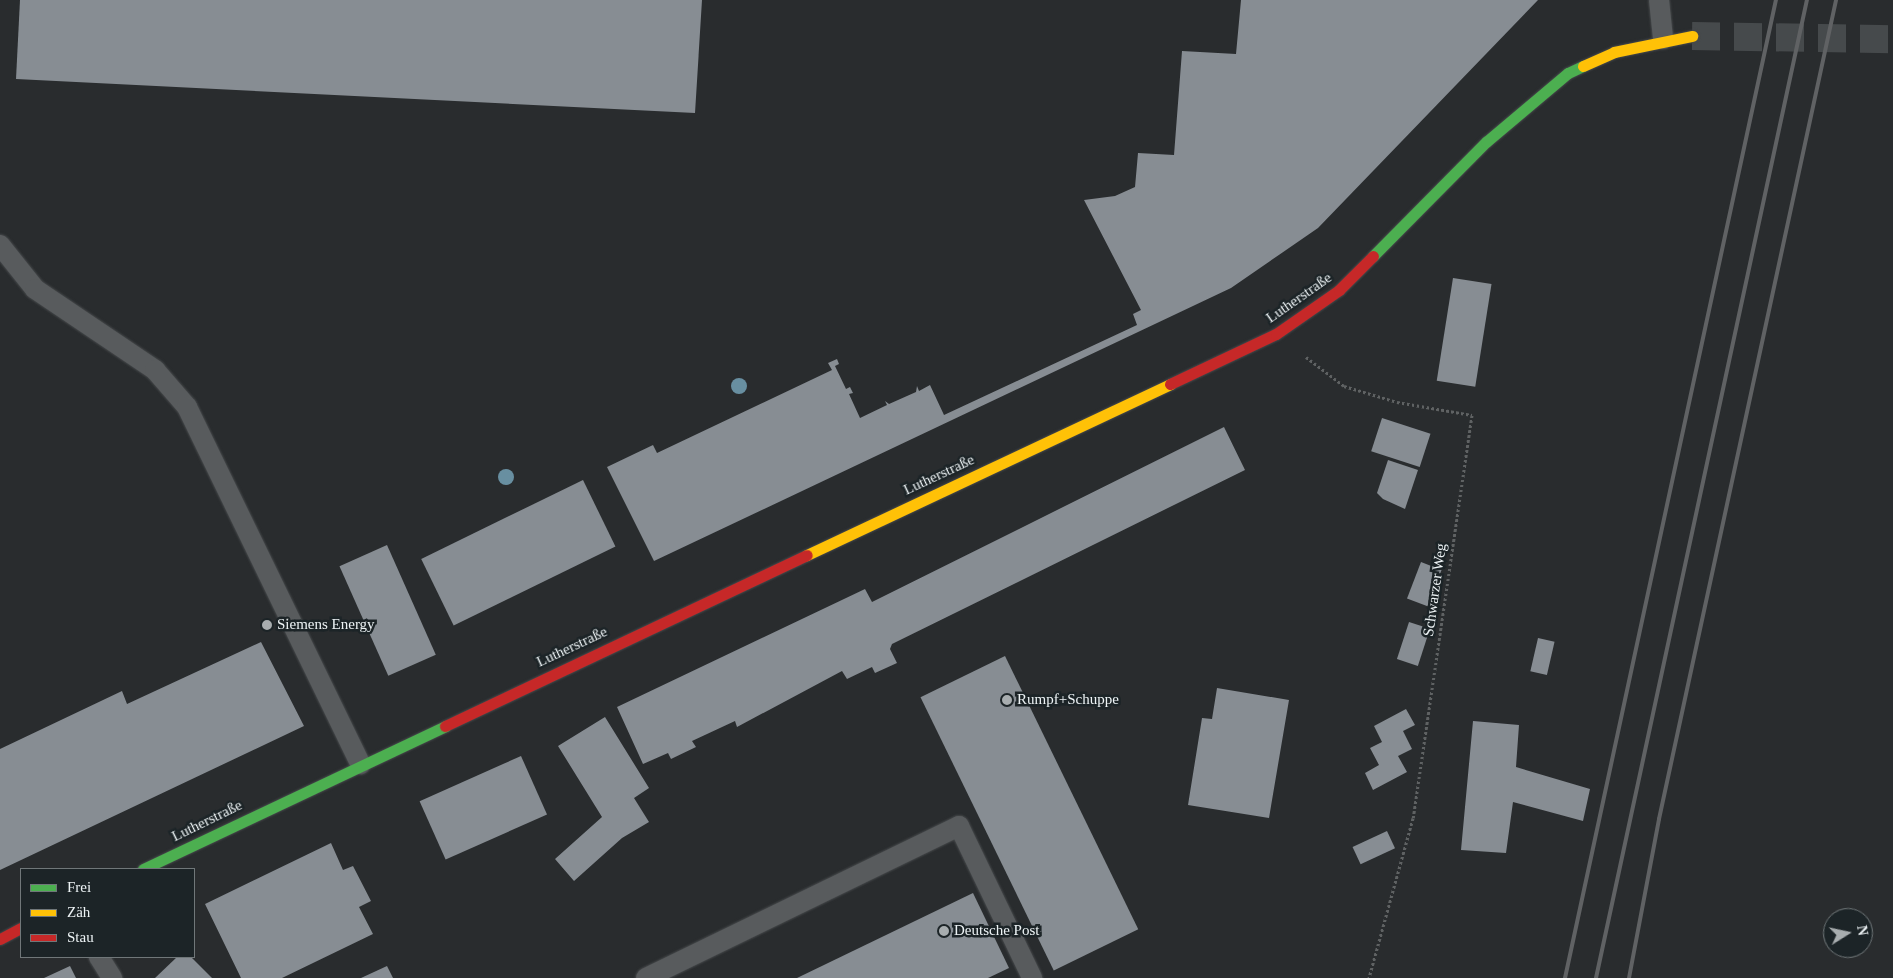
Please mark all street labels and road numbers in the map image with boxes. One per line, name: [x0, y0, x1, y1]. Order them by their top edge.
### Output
street label: Lutherstraße: [1263, 269, 1335, 327]
street label: Lutherstraße: [901, 451, 977, 499]
street label: Schwarzer Weg: [1420, 542, 1450, 638]
street label: Lutherstraße: [534, 623, 610, 671]
street label: Lutherstraße: [169, 796, 245, 846]

